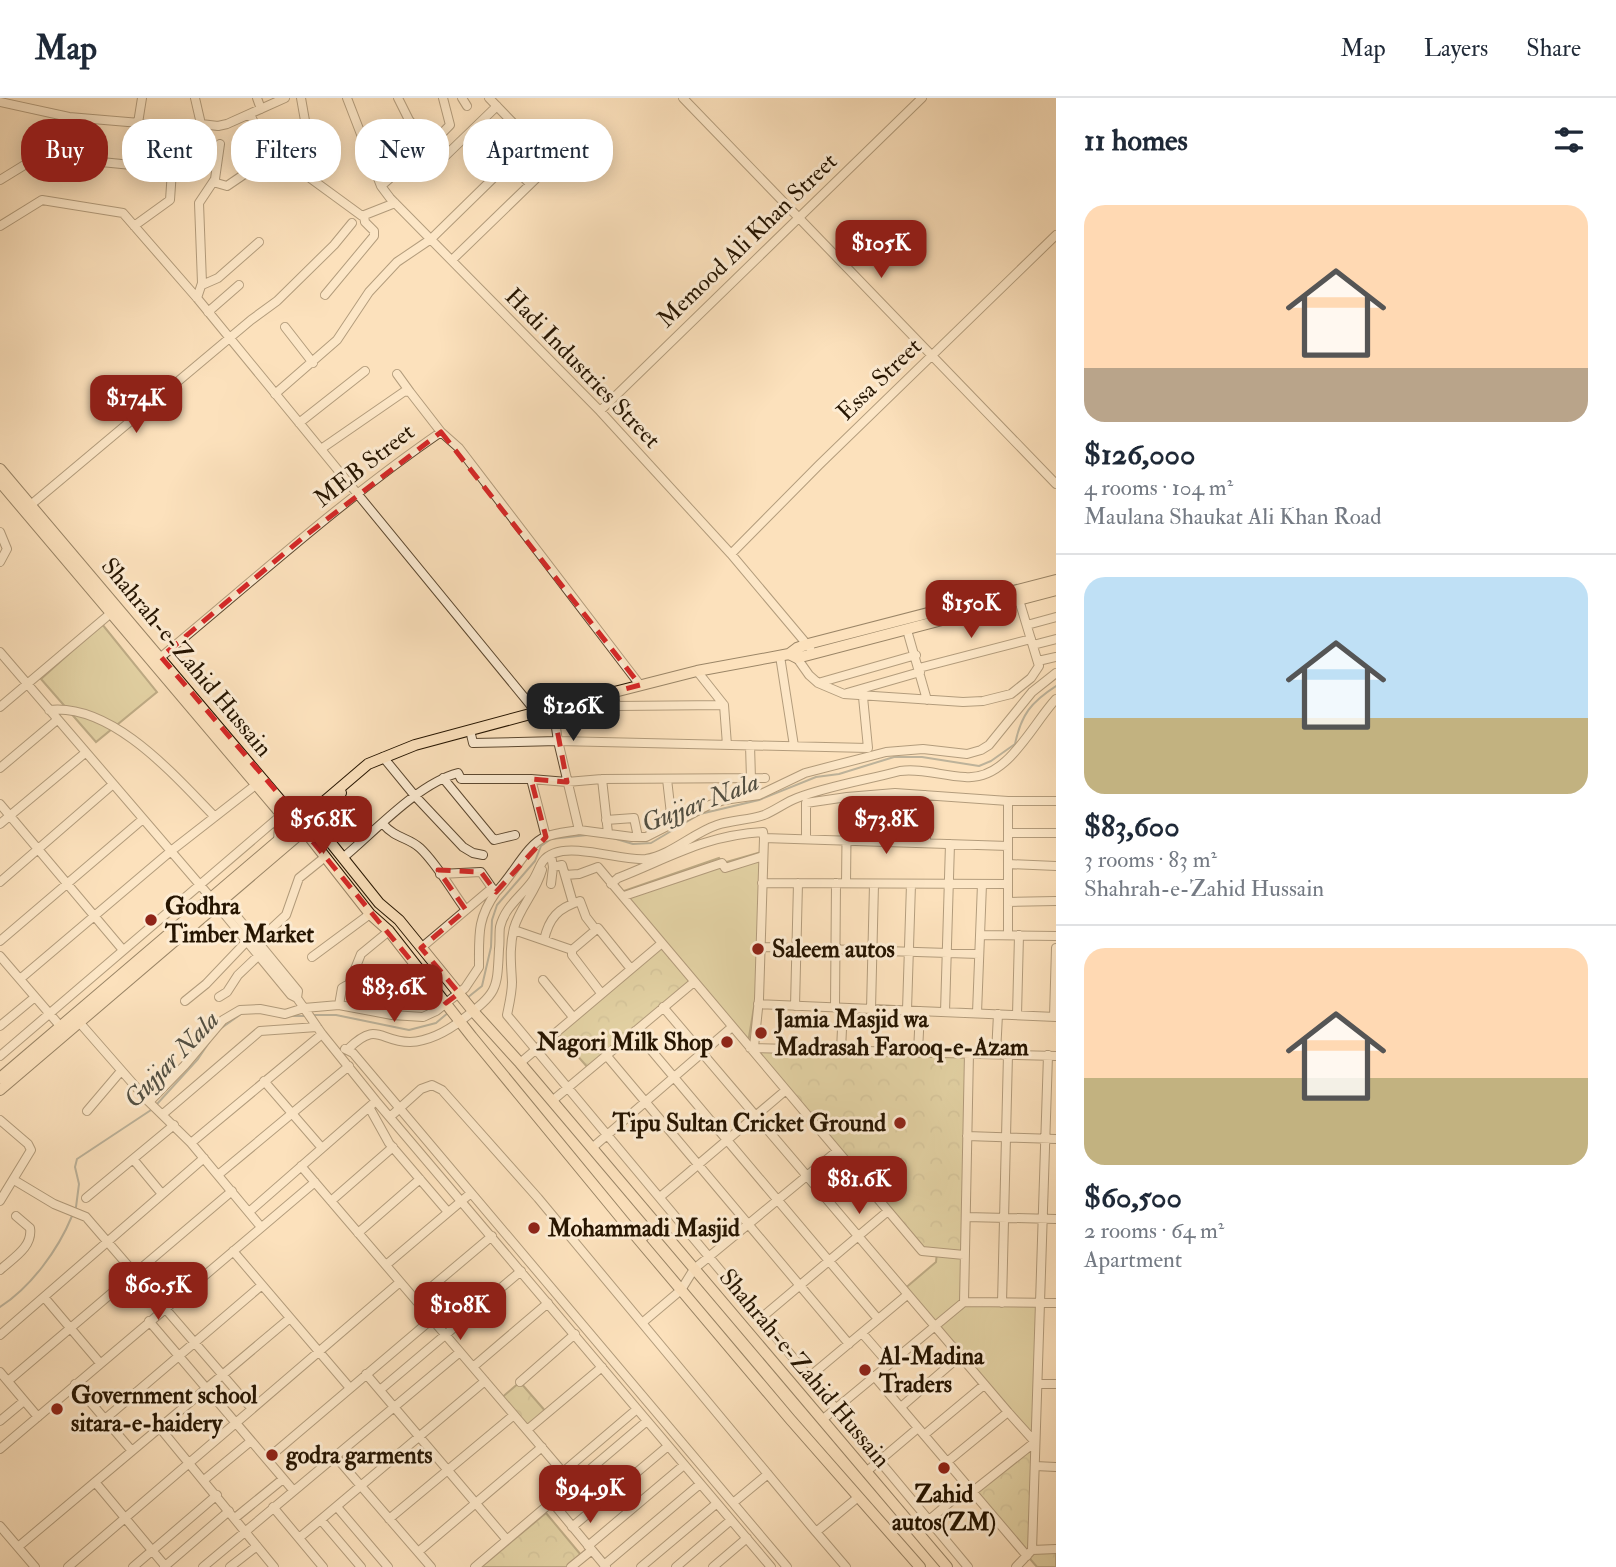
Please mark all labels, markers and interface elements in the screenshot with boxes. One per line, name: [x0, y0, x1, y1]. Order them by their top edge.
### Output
text: Map: [35, 28, 97, 69]
text: Map: [1341, 33, 1386, 64]
text: Layers: [1424, 33, 1488, 64]
text: Share: [1526, 33, 1581, 64]
chip: Buy: [21, 119, 108, 182]
chip: Rent: [122, 119, 217, 182]
chip: Filters: [231, 119, 341, 182]
chip: New: [355, 119, 449, 182]
chip: Apartment: [463, 119, 613, 182]
icon: filters: [1550, 121, 1588, 159]
text: 11 homes: [1084, 122, 1188, 159]
street label: Memood Ali Khan Street: [651, 146, 844, 334]
pin: $105K: [832, 220, 930, 280]
text: $105K: [851, 228, 911, 257]
icon: home: [1273, 250, 1399, 376]
street label: Hadi Industries Street: [498, 282, 667, 455]
street label: Essa Street: [830, 331, 929, 427]
pin: $174K: [87, 376, 185, 435]
text: $174K: [106, 383, 166, 412]
street label: MEB Street: [308, 416, 421, 514]
text: $126,000: [1084, 436, 1195, 473]
text: 4 rooms · 104 m²: [1084, 473, 1233, 502]
text: Maulana Shaukat Ali Khan Road: [1084, 502, 1382, 531]
street label: Shahrah-e-Zahid Hussain: [94, 551, 279, 763]
pin: $150K: [922, 580, 1020, 640]
text: $150K: [942, 588, 1000, 617]
icon: home: [1273, 622, 1399, 748]
pin: $126K: [524, 684, 622, 743]
text: $126K: [543, 691, 603, 720]
water label: Gujjar Nala: [637, 766, 764, 840]
pin: $56.8K: [266, 796, 380, 856]
pin: $73.8K: [829, 796, 943, 856]
text: $56.8K: [290, 804, 356, 833]
text: $73.8K: [854, 804, 918, 833]
text: $83,600: [1084, 808, 1180, 845]
text: 3 rooms · 83 m²: [1084, 845, 1217, 874]
text: Shahrah-e-Zahid Hussain: [1084, 874, 1324, 903]
place label: Godhra Timber Market: [164, 891, 314, 950]
marker: Godhra Timber Market: [143, 912, 159, 928]
place label: Saleem autos: [772, 934, 895, 965]
marker: Saleem autos: [750, 941, 766, 957]
pin: $83.6K: [337, 964, 451, 1024]
text: $83.6K: [362, 972, 426, 1001]
icon: home: [1273, 993, 1399, 1119]
water label: Gujjar Nala: [117, 1004, 226, 1115]
place label: Jamia Masjid wa Madrasah Farooq-e-Azam: [774, 1004, 1029, 1063]
marker: Jamia Masjid wa Madrasah Farooq-e-Azam: [753, 1025, 769, 1041]
place label: Nagori Milk Shop: [536, 1027, 713, 1058]
marker: Nagori Milk Shop: [719, 1034, 735, 1050]
place label: Tipu Sultan Cricket Ground: [612, 1108, 886, 1139]
marker: Tipu Sultan Cricket Ground: [892, 1115, 908, 1131]
pin: $81.6K: [802, 1156, 916, 1216]
text: $81.6K: [827, 1164, 891, 1193]
text: $60,500: [1084, 1179, 1182, 1216]
place label: Mohammadi Masjid: [547, 1213, 740, 1244]
text: 2 rooms · 64 m²: [1084, 1216, 1224, 1245]
marker: Mohammadi Masjid: [526, 1220, 542, 1236]
text: Apartment: [1084, 1245, 1182, 1274]
pin: $60.5K: [101, 1262, 215, 1322]
street label: Shahrah-e-Zahid Hussain: [712, 1262, 897, 1474]
text: $60.5K: [125, 1270, 191, 1299]
pin: $108K: [411, 1282, 509, 1342]
text: $108K: [430, 1290, 490, 1319]
place label: Al-Madina Traders: [878, 1341, 985, 1400]
marker: Al-Madina Traders: [857, 1362, 873, 1378]
place label: Government school sitara-e-haidery: [71, 1380, 258, 1439]
marker: Government school sitara-e-haidery: [49, 1401, 65, 1417]
place label: godra garments: [285, 1440, 432, 1471]
marker: godra garments: [264, 1447, 280, 1463]
marker: Zahid autos(ZM): [936, 1460, 952, 1476]
pin: $94.9K: [533, 1466, 647, 1525]
text: $94.9K: [555, 1473, 625, 1502]
place label: Zahid autos(ZM): [892, 1479, 996, 1538]

